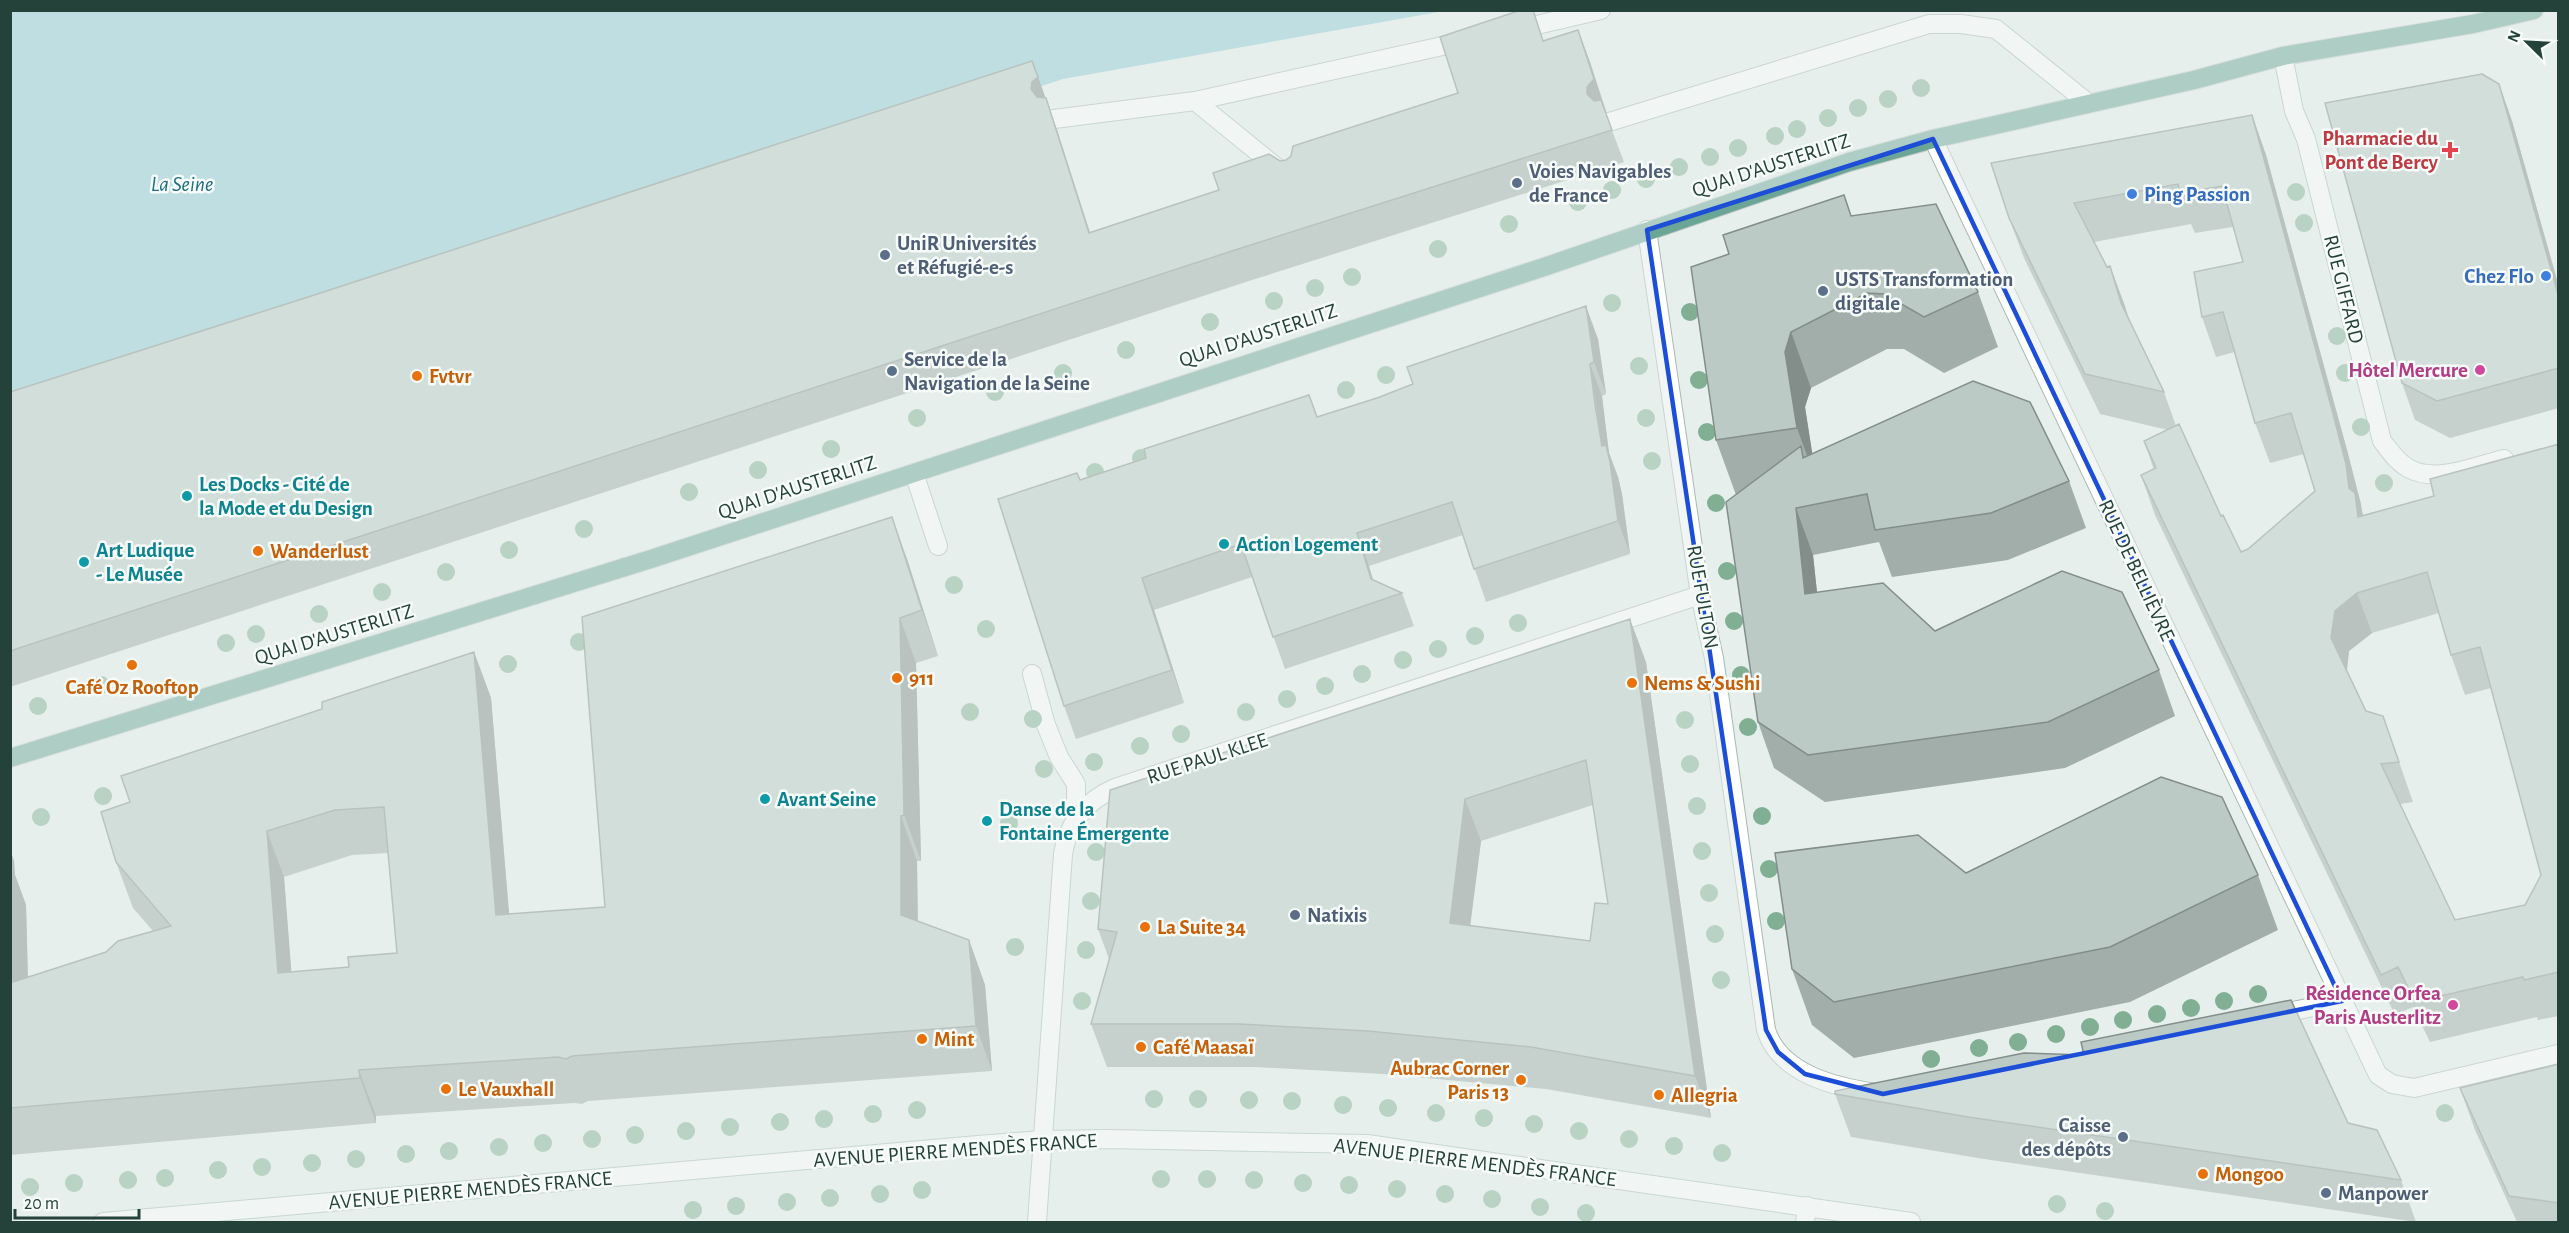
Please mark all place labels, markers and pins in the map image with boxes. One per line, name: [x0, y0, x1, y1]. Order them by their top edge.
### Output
place label: Pharmacie du Pont de Bercy: [2322, 128, 2439, 173]
marker: Pharmacie du Pont de Bercy: [2443, 143, 2457, 157]
place label: Voies Navigables de France: [1529, 161, 1671, 206]
marker: Voies Navigables de France: [1510, 176, 1524, 190]
place label: Ping Passion: [2144, 184, 2250, 205]
marker: Ping Passion: [2125, 187, 2139, 201]
place label: UniR Universités et Réfugié-e-s: [897, 233, 1037, 278]
marker: UniR Universités et Réfugié-e-s: [878, 248, 892, 262]
place label: Chez Flo: [2464, 266, 2534, 287]
place label: USTS Transformation digitale: [1835, 269, 2013, 314]
marker: Chez Flo: [2539, 269, 2553, 283]
marker: USTS Transformation digitale: [1816, 284, 1830, 298]
place label: Service de la Navigation de la Seine: [904, 349, 1090, 394]
place label: Hôtel Mercure: [2348, 360, 2468, 381]
marker: Hôtel Mercure: [2473, 363, 2487, 377]
marker: Service de la Navigation de la Seine: [885, 364, 899, 378]
place label: Fvtvr: [429, 366, 472, 387]
marker: Fvtvr: [410, 369, 424, 383]
place label: Les Docks - Cité de la Mode et du Design: [199, 474, 373, 519]
marker: Les Docks - Cité de la Mode et du Design: [180, 489, 194, 503]
place label: Action Logement: [1236, 534, 1378, 555]
marker: Action Logement: [1217, 537, 1231, 551]
place label: Art Ludique - Le Musée: [96, 540, 195, 585]
place label: Wanderlust: [270, 541, 369, 562]
marker: Wanderlust: [251, 544, 265, 558]
marker: Art Ludique - Le Musée: [77, 555, 91, 569]
marker: Café Oz Rooftop: [125, 658, 139, 672]
place label: 911: [909, 668, 934, 689]
marker: 911: [890, 671, 904, 685]
place label: Nems & Sushi: [1644, 673, 1761, 694]
marker: Nems & Sushi: [1625, 676, 1639, 690]
place label: Café Oz Rooftop: [65, 677, 199, 698]
place label: Avant Seine: [777, 789, 876, 810]
marker: Avant Seine: [758, 792, 772, 806]
place label: Danse de la Fontaine Émergente: [999, 799, 1169, 844]
marker: Danse de la Fontaine Émergente: [980, 814, 994, 828]
place label: Natixis: [1307, 905, 1367, 926]
marker: Natixis: [1288, 908, 1302, 922]
place label: La Suite 34: [1157, 917, 1246, 938]
marker: La Suite 34: [1138, 920, 1152, 934]
place label: Résidence Orfea Paris Austerlitz: [2305, 983, 2441, 1028]
marker: Résidence Orfea Paris Austerlitz: [2446, 998, 2460, 1012]
place label: Mint: [934, 1029, 974, 1050]
marker: Mint: [915, 1032, 929, 1046]
place label: Café Maasaï: [1153, 1037, 1254, 1058]
marker: Café Maasaï: [1134, 1040, 1148, 1054]
place label: Aubrac Corner Paris 13: [1390, 1058, 1510, 1103]
marker: Aubrac Corner Paris 13: [1514, 1073, 1528, 1087]
place label: Le Vauxhall: [458, 1079, 554, 1100]
marker: Le Vauxhall: [439, 1082, 453, 1096]
place label: Allegria: [1671, 1085, 1738, 1106]
marker: Allegria: [1652, 1088, 1666, 1102]
place label: Caisse des dépôts: [2021, 1115, 2111, 1160]
marker: Caisse des dépôts: [2116, 1130, 2130, 1144]
place label: Mongoo: [2215, 1164, 2284, 1185]
marker: Mongoo: [2196, 1167, 2210, 1181]
place label: Manpower: [2338, 1183, 2429, 1204]
marker: Manpower: [2319, 1186, 2333, 1200]

